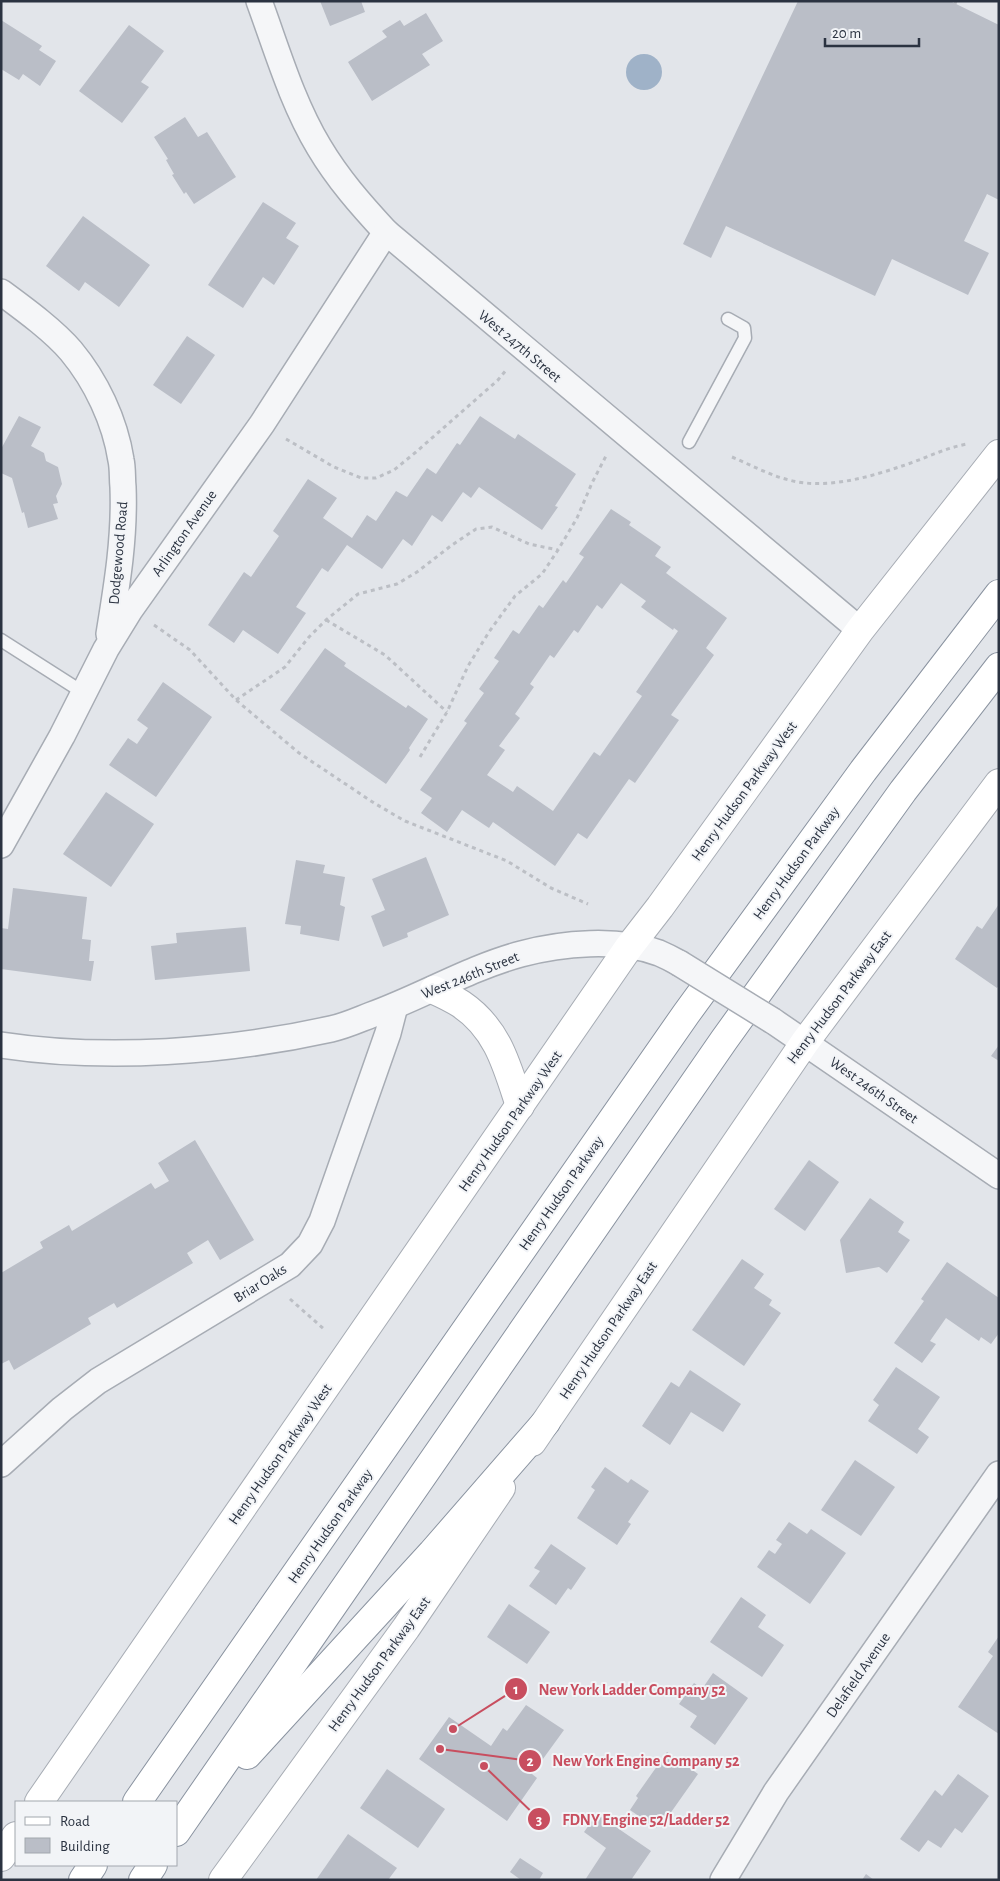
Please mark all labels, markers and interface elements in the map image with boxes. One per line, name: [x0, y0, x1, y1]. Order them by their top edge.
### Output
scale bar: [825, 15, 919, 47]
text: 20 m: [832, 26, 861, 41]
street label: West 247th Street: [475, 307, 564, 385]
street label: Arlington Avenue: [149, 487, 220, 579]
street label: Dodgewood Road: [107, 500, 131, 605]
street label: Henry Hudson Parkway West: [687, 718, 801, 864]
street label: Henry Hudson Parkway: [749, 803, 843, 923]
street label: Henry Hudson Parkway East: [785, 928, 894, 1067]
street label: West 246th Street: [419, 949, 521, 1002]
street label: Henry Hudson Parkway West: [454, 1047, 566, 1195]
street label: West 246th Street: [827, 1054, 921, 1126]
street label: Henry Hudson Parkway: [515, 1132, 607, 1254]
street label: Henry Hudson Parkway East: [557, 1259, 660, 1402]
street label: Briar Oaks: [231, 1261, 289, 1306]
street label: Henry Hudson Parkway West: [224, 1380, 336, 1528]
street label: Henry Hudson Parkway: [284, 1465, 376, 1587]
street label: Henry Hudson Parkway East: [326, 1594, 433, 1734]
street label: Delafield Avenue: [824, 1630, 893, 1721]
callout: New York Ladder Company 52: [504, 1674, 736, 1705]
text: 1: [513, 1682, 519, 1697]
text: New York Ladder Company 52: [538, 1682, 726, 1699]
callout: New York Engine Company 52: [518, 1745, 750, 1776]
text: New York Engine Company 52: [552, 1753, 740, 1770]
text: 2: [526, 1754, 534, 1769]
legend: [15, 1801, 178, 1866]
callout: FDNY Engine 52/Ladder 52: [527, 1804, 740, 1835]
text: FDNY Engine 52/Ladder 52: [562, 1812, 730, 1828]
text: 3: [536, 1813, 542, 1828]
text: Road: [60, 1814, 90, 1829]
text: Building: [60, 1839, 110, 1854]

